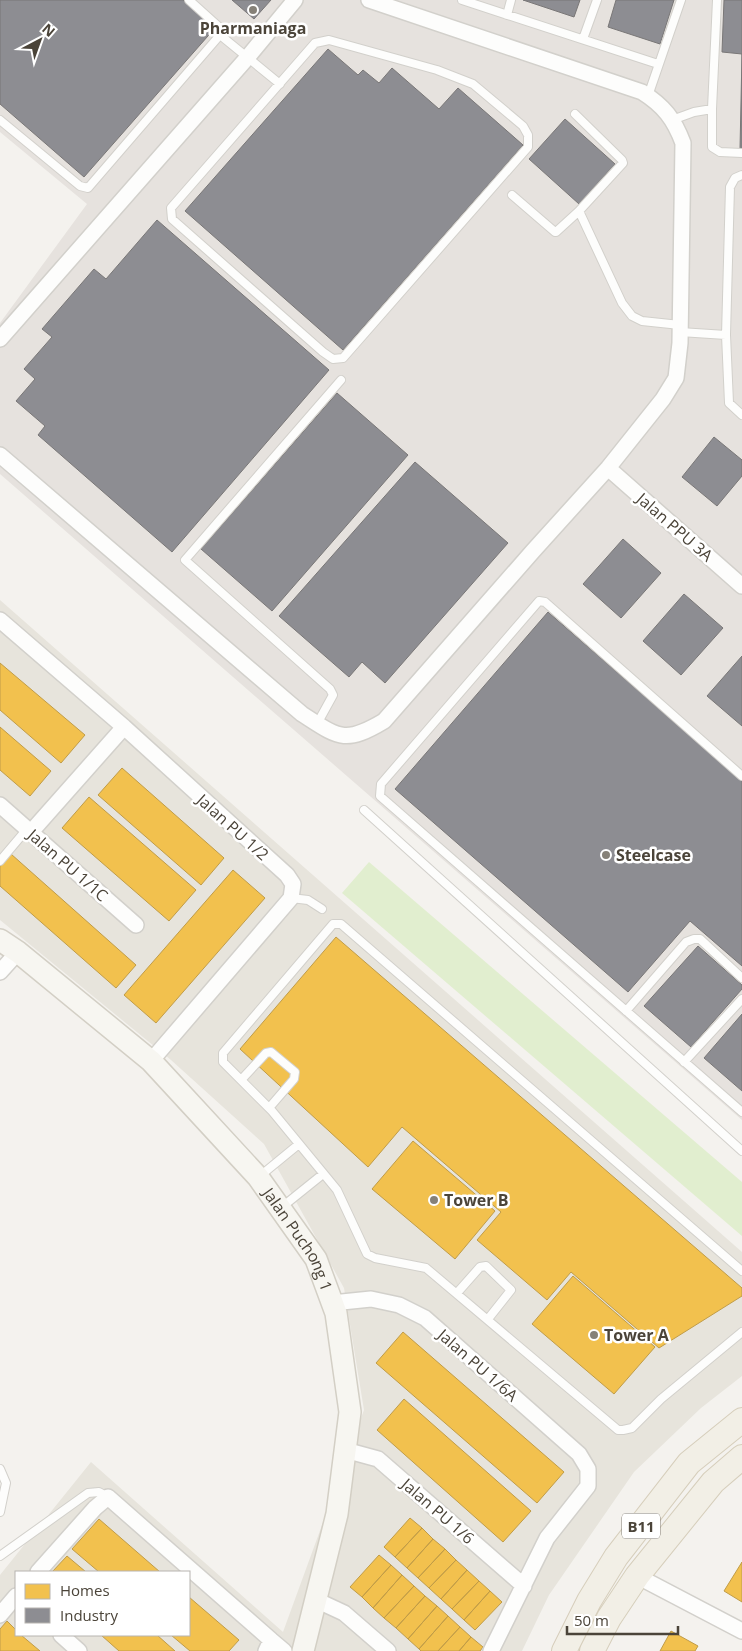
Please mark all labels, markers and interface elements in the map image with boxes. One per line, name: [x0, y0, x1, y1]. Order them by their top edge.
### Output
marker: Pharmaniaga: [247, 4, 259, 16]
north arrow: [15, 15, 65, 65]
place label: Pharmaniaga: [200, 17, 306, 39]
text: N: [38, 19, 59, 41]
street label: Jalan PPU 3A: [631, 486, 719, 567]
street label: Jalan PU 1/2: [191, 787, 274, 865]
street label: Jalan PU 1/1C: [22, 823, 113, 906]
place label: Steelcase: [616, 844, 691, 866]
marker: Steelcase: [600, 849, 612, 861]
street label: Jalan Puchong 1: [257, 1182, 338, 1294]
place label: Tower B: [444, 1189, 509, 1211]
marker: Tower B: [428, 1194, 440, 1206]
street label: Jalan PU 1/6A: [432, 1323, 524, 1407]
place label: Tower A: [604, 1324, 670, 1346]
marker: Tower A: [588, 1329, 600, 1341]
street label: Jalan PU 1/6: [395, 1472, 479, 1549]
road number: B11: [622, 1514, 660, 1538]
legend: [15, 1571, 190, 1636]
text: Homes: [60, 1580, 110, 1600]
scale bar: [567, 1604, 678, 1636]
text: Industry: [60, 1605, 118, 1625]
text: 50 m: [574, 1610, 609, 1630]

